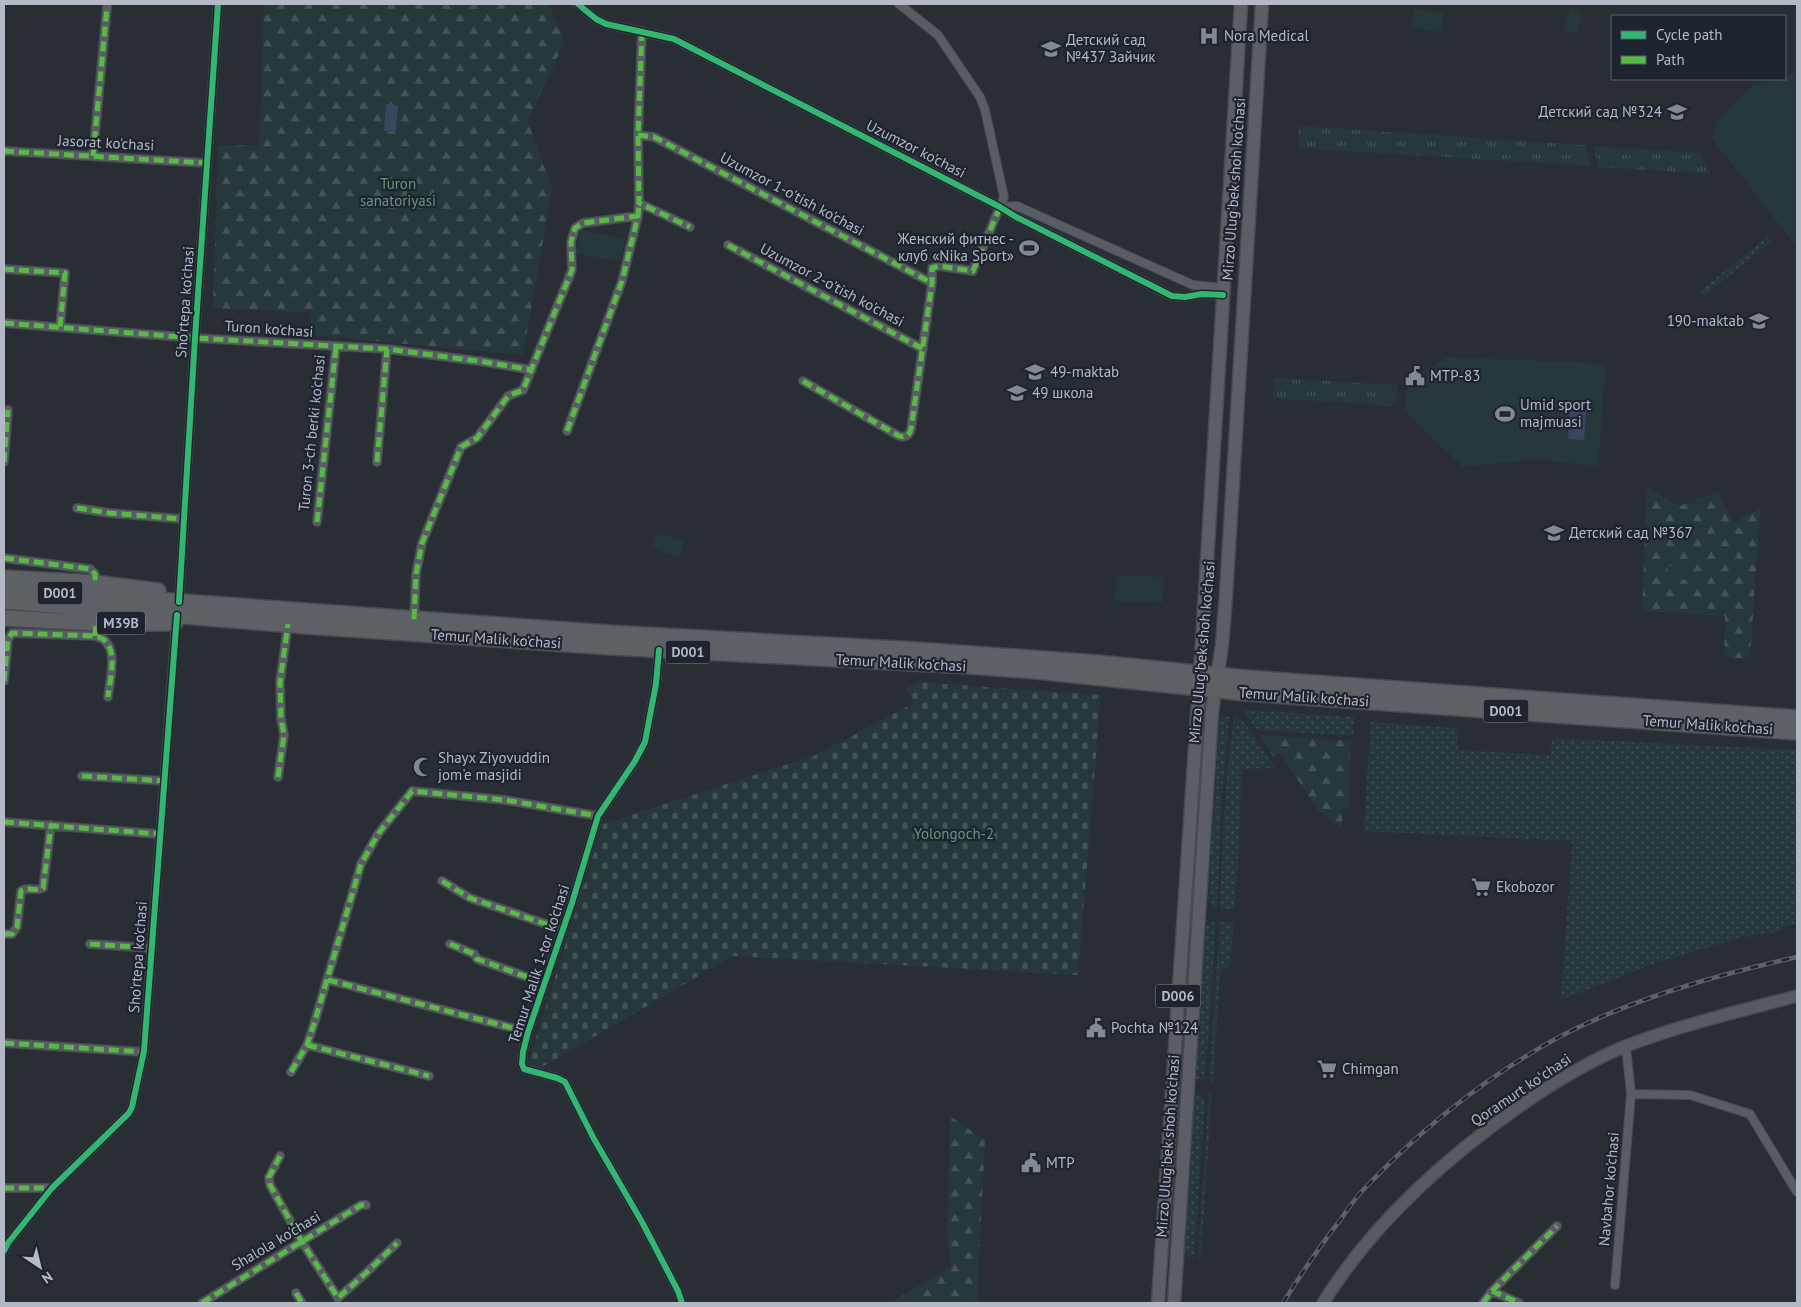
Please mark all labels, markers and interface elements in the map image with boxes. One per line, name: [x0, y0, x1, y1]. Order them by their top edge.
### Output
legend: [1611, 15, 1786, 80]
hospital icon: Nora Medical: [1198, 25, 1220, 47]
text: Cycle path: [1656, 25, 1722, 44]
place label: Nora Medical: [1224, 26, 1309, 45]
place label: Детский сад №437 Зайчик: [1066, 30, 1156, 66]
school or university icon: Детский сад №437 Зайчик: [1040, 38, 1062, 60]
text: Path: [1656, 50, 1685, 69]
street label: Mirzo Ulug'bek shoh ko'chasi: [1218, 97, 1249, 281]
school or university icon: Детский сад №324: [1666, 101, 1688, 123]
place label: Детский сад №324: [1538, 102, 1662, 121]
street label: Uzumzor ko'chasi: [863, 115, 969, 182]
street label: Jasorat ko'chasi: [56, 130, 155, 155]
street label: Uzumzor 1-o'tish ko'chasi: [717, 147, 868, 240]
park label: Turon sanatoriyasi: [360, 174, 436, 210]
place label: Женский фитнес - клуб «Nika Sport»: [897, 229, 1014, 265]
sports icon: Женский фитнес - клуб «Nika Sport»: [1018, 237, 1040, 259]
street label: Uzumzor 2-o'tish ko'chasi: [757, 238, 908, 331]
street label: Sho'rtepa ko'chasi: [171, 245, 198, 359]
school or university icon: 190-maktab: [1748, 310, 1770, 332]
place label: 190-maktab: [1667, 311, 1744, 330]
street label: Turon ko'chasi: [224, 316, 314, 341]
street label: Turon 3-ch berki ko'chasi: [294, 354, 329, 512]
school or university icon: 49-maktab: [1024, 361, 1046, 383]
place label: 49-maktab: [1050, 362, 1119, 381]
public building icon: MTP-83: [1404, 365, 1426, 387]
place label: MTP-83: [1430, 366, 1480, 385]
school or university icon: 49 школа: [1006, 382, 1028, 404]
place label: 49 школа: [1032, 383, 1093, 402]
place label: Umid sport majmuasi: [1520, 395, 1591, 431]
sports icon: Umid sport majmuasi: [1494, 403, 1516, 425]
school or university icon: Детский сад №367: [1543, 522, 1565, 544]
place label: Детский сад №367: [1569, 523, 1693, 542]
street label: Mirzo Ulug'bek shoh ko'chasi: [1184, 560, 1219, 744]
road number: D001: [38, 582, 82, 604]
road number: M39B: [97, 612, 145, 634]
street label: Temur Malik ko'chasi: [430, 624, 562, 653]
road number: D001: [666, 640, 710, 664]
street label: Temur Malik ko'chasi: [835, 650, 967, 675]
street label: Temur Malik ko'chasi: [1238, 682, 1370, 711]
road number: D001: [1484, 699, 1528, 722]
street label: Temur Malik ko'chasi: [1642, 710, 1774, 739]
place label: Shayx Ziyovuddin jom'e masjidi: [438, 748, 550, 784]
mosque icon: Shayx Ziyovuddin jom'e masjidi: [412, 756, 434, 778]
park label: Yolongoch-2: [914, 824, 994, 843]
supermarket icon: Ekobozor: [1470, 876, 1492, 898]
place label: Ekobozor: [1496, 877, 1555, 896]
street label: Temur Malik 1-tor ko'chasi: [504, 882, 573, 1046]
street label: Sho'rtepa ko'chasi: [124, 900, 151, 1014]
road number: D006: [1156, 984, 1200, 1008]
public building icon: Pochta №124: [1085, 1017, 1107, 1039]
place label: Pochta №124: [1111, 1018, 1198, 1037]
street label: Qoramurt koʻchasi: [1467, 1049, 1574, 1130]
street label: Mirzo Ulug'bek shoh ko'chasi: [1152, 1054, 1183, 1238]
supermarket icon: Chimgan: [1316, 1058, 1338, 1080]
place label: Chimgan: [1342, 1059, 1399, 1078]
street label: Navbahor ko'chasi: [1594, 1131, 1623, 1247]
public building icon: MTP: [1020, 1152, 1042, 1174]
place label: MTP: [1046, 1153, 1075, 1172]
street label: Shalola ko'chasi: [228, 1207, 324, 1275]
north arrow: [15, 1242, 65, 1292]
text: N: [39, 1268, 56, 1288]

